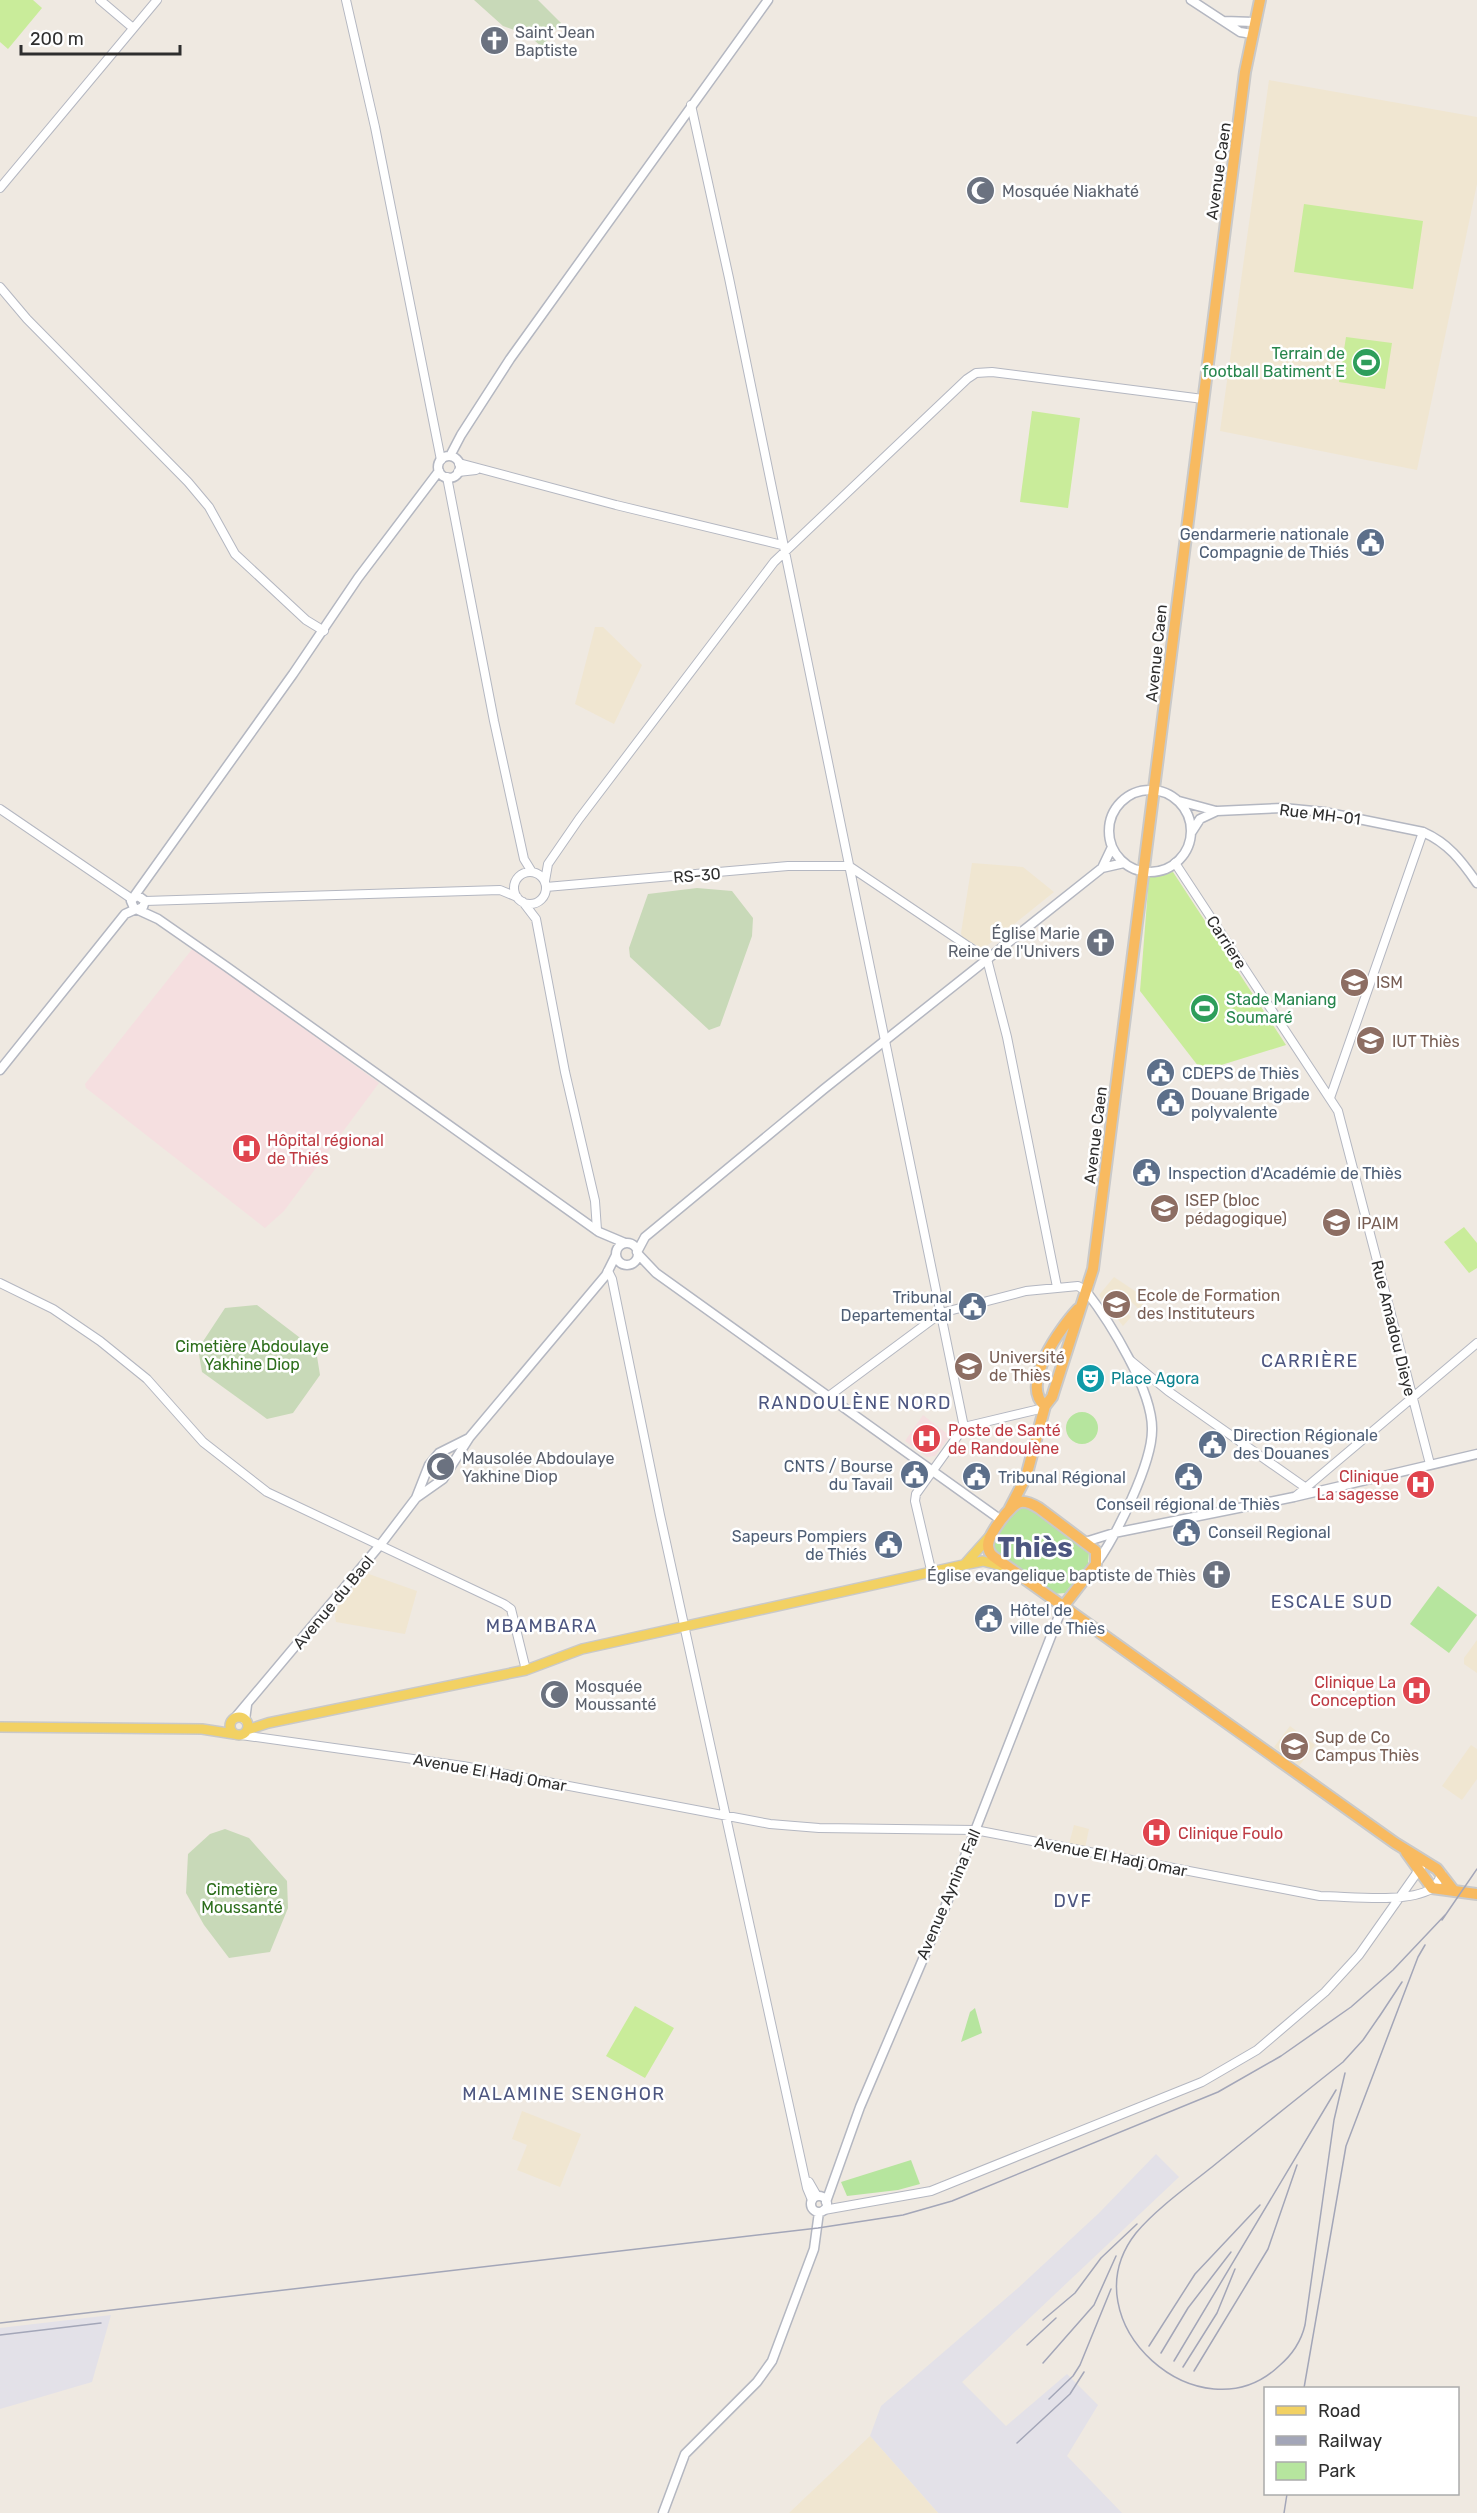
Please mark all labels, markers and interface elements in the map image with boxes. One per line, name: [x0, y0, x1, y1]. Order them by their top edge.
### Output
scale bar: [21, 18, 180, 56]
place label: Saint Jean Baptiste: [515, 23, 595, 60]
church icon: Saint Jean Baptiste: [478, 25, 510, 57]
text: 200 m: [30, 28, 84, 50]
street label: Avenue Caen: [1202, 121, 1235, 221]
mosque icon: Mosquée Niakhaté: [965, 175, 997, 207]
place label: Mosquée Niakhaté: [1002, 182, 1139, 201]
place label: Terrain de football Batiment E: [1202, 344, 1345, 381]
sports icon: Terrain de football Batiment E: [1350, 346, 1382, 378]
place label: Gendarmerie nationale Compagnie de Thiés: [1180, 525, 1349, 562]
public building icon: Gendarmerie nationale Compagnie de Thiés: [1354, 527, 1386, 559]
street label: Avenue Caen: [1142, 603, 1171, 703]
street label: Rue MH-01: [1278, 800, 1362, 829]
street label: RS-30: [673, 864, 722, 887]
street label: Carriere: [1202, 912, 1251, 972]
place label: Église Marie Reine de l'Univers: [948, 924, 1080, 961]
church icon: Église Marie Reine de l'Univers: [1085, 926, 1117, 958]
school or university icon: ISM: [1339, 966, 1371, 998]
place label: ISM: [1376, 973, 1403, 992]
place label: Stade Maniang Soumaré: [1226, 990, 1337, 1027]
sports icon: Stade Maniang Soumaré: [1189, 992, 1221, 1024]
school or university icon: IUT Thiès: [1355, 1025, 1387, 1057]
place label: IUT Thiès: [1392, 1032, 1460, 1051]
public building icon: CDEPS de Thiès: [1145, 1057, 1177, 1089]
place label: CDEPS de Thiès: [1182, 1064, 1299, 1083]
street label: Avenue Caen: [1080, 1085, 1111, 1185]
place label: Douane Brigade polyvalente: [1191, 1085, 1310, 1122]
public building icon: Douane Brigade polyvalente: [1154, 1087, 1186, 1119]
place label: Hôpital régional de Thiés: [267, 1131, 384, 1168]
hospital icon: Hôpital régional de Thiés: [230, 1133, 262, 1165]
public building icon: Inspection d'Académie de Thiès: [1131, 1157, 1163, 1189]
place label: Inspection d'Académie de Thiès: [1168, 1164, 1402, 1183]
place label: ISEP (bloc pédagogique): [1185, 1191, 1287, 1228]
school or university icon: ISEP (bloc pédagogique): [1148, 1193, 1180, 1225]
school or university icon: IPAIM: [1320, 1207, 1352, 1239]
place label: IPAIM: [1357, 1214, 1399, 1233]
street label: Rue Amadou Dieye: [1367, 1258, 1420, 1398]
place label: Ecole de Formation des Instituteurs: [1137, 1286, 1280, 1323]
place label: Tribunal Departemental: [841, 1288, 952, 1325]
school or university icon: Ecole de Formation des Instituteurs: [1100, 1288, 1132, 1320]
public building icon: Tribunal Departemental: [957, 1290, 989, 1322]
park label: Cimetière Abdoulaye Yakhine Diop: [175, 1337, 329, 1374]
place label: Université de Thiès: [989, 1348, 1065, 1385]
school or university icon: Université de Thiès: [952, 1350, 984, 1382]
district label: CARRIÈRE: [1261, 1350, 1359, 1372]
theatre icon: Place Agora: [1074, 1362, 1106, 1394]
place label: Place Agora: [1111, 1369, 1199, 1388]
district label: RANDOULÈNE NORD: [758, 1392, 952, 1414]
place label: Poste de Santé de Randoulène: [948, 1421, 1061, 1458]
hospital icon: Poste de Santé de Randoulène: [911, 1423, 943, 1455]
place label: Direction Régionale des Douanes: [1233, 1426, 1378, 1463]
public building icon: Direction Régionale des Douanes: [1196, 1428, 1228, 1460]
place label: Mausolée Abdoulaye Yakhine Diop: [462, 1449, 614, 1486]
mosque icon: Mausolée Abdoulaye Yakhine Diop: [425, 1451, 457, 1483]
place label: CNTS / Bourse du Tavail: [784, 1457, 893, 1494]
public building icon: CNTS / Bourse du Tavail: [898, 1459, 930, 1491]
public building icon: Conseil régional de Thiès: [1172, 1460, 1204, 1492]
public building icon: Tribunal Régional: [961, 1461, 993, 1493]
place label: Clinique La sagesse: [1316, 1467, 1399, 1504]
place label: Tribunal Régional: [998, 1468, 1126, 1487]
hospital icon: Clinique La sagesse: [1404, 1469, 1436, 1501]
place label: Conseil régional de Thiès: [1096, 1495, 1280, 1514]
public building icon: Conseil Regional: [1171, 1516, 1203, 1548]
place label: Conseil Regional: [1208, 1523, 1331, 1542]
place label: Sapeurs Pompiers de Thiés: [732, 1527, 867, 1564]
public building icon: Sapeurs Pompiers de Thiés: [872, 1529, 904, 1561]
district label: Thiès: [997, 1531, 1073, 1564]
street label: Avenue du Baol: [289, 1552, 378, 1653]
church icon: Église evangelique baptiste de Thiès: [1201, 1559, 1233, 1591]
place label: Église evangelique baptiste de Thiès: [927, 1566, 1196, 1585]
district label: ESCALE SUD: [1271, 1591, 1393, 1613]
place label: Hôtel de ville de Thiès: [1010, 1601, 1105, 1638]
public building icon: Hôtel de ville de Thiès: [973, 1603, 1005, 1635]
district label: MBAMBARA: [486, 1615, 598, 1637]
place label: Clinique La Conception: [1310, 1673, 1396, 1710]
hospital icon: Clinique La Conception: [1401, 1675, 1433, 1707]
place label: Mosquée Moussanté: [575, 1677, 657, 1714]
mosque icon: Mosquée Moussanté: [538, 1679, 570, 1711]
place label: Sup de Co Campus Thiès: [1315, 1728, 1419, 1765]
school or university icon: Sup de Co Campus Thiès: [1278, 1730, 1310, 1762]
street label: Avenue El Hadj Omar: [412, 1750, 568, 1795]
hospital icon: Clinique Foulo: [1141, 1817, 1173, 1849]
place label: Clinique Foulo: [1178, 1824, 1283, 1843]
street label: Avenue Aynina Fall: [912, 1826, 985, 1962]
street label: Avenue El Hadj Omar: [1033, 1832, 1189, 1881]
park label: Cimetière Moussanté: [201, 1880, 283, 1917]
district label: DVF: [1054, 1890, 1092, 1912]
district label: MALAMINE SENGHOR: [462, 2083, 666, 2105]
legend: [1264, 2387, 1459, 2495]
text: Road: [1318, 2400, 1361, 2422]
text: Railway: [1318, 2430, 1382, 2452]
text: Park: [1318, 2460, 1356, 2482]

